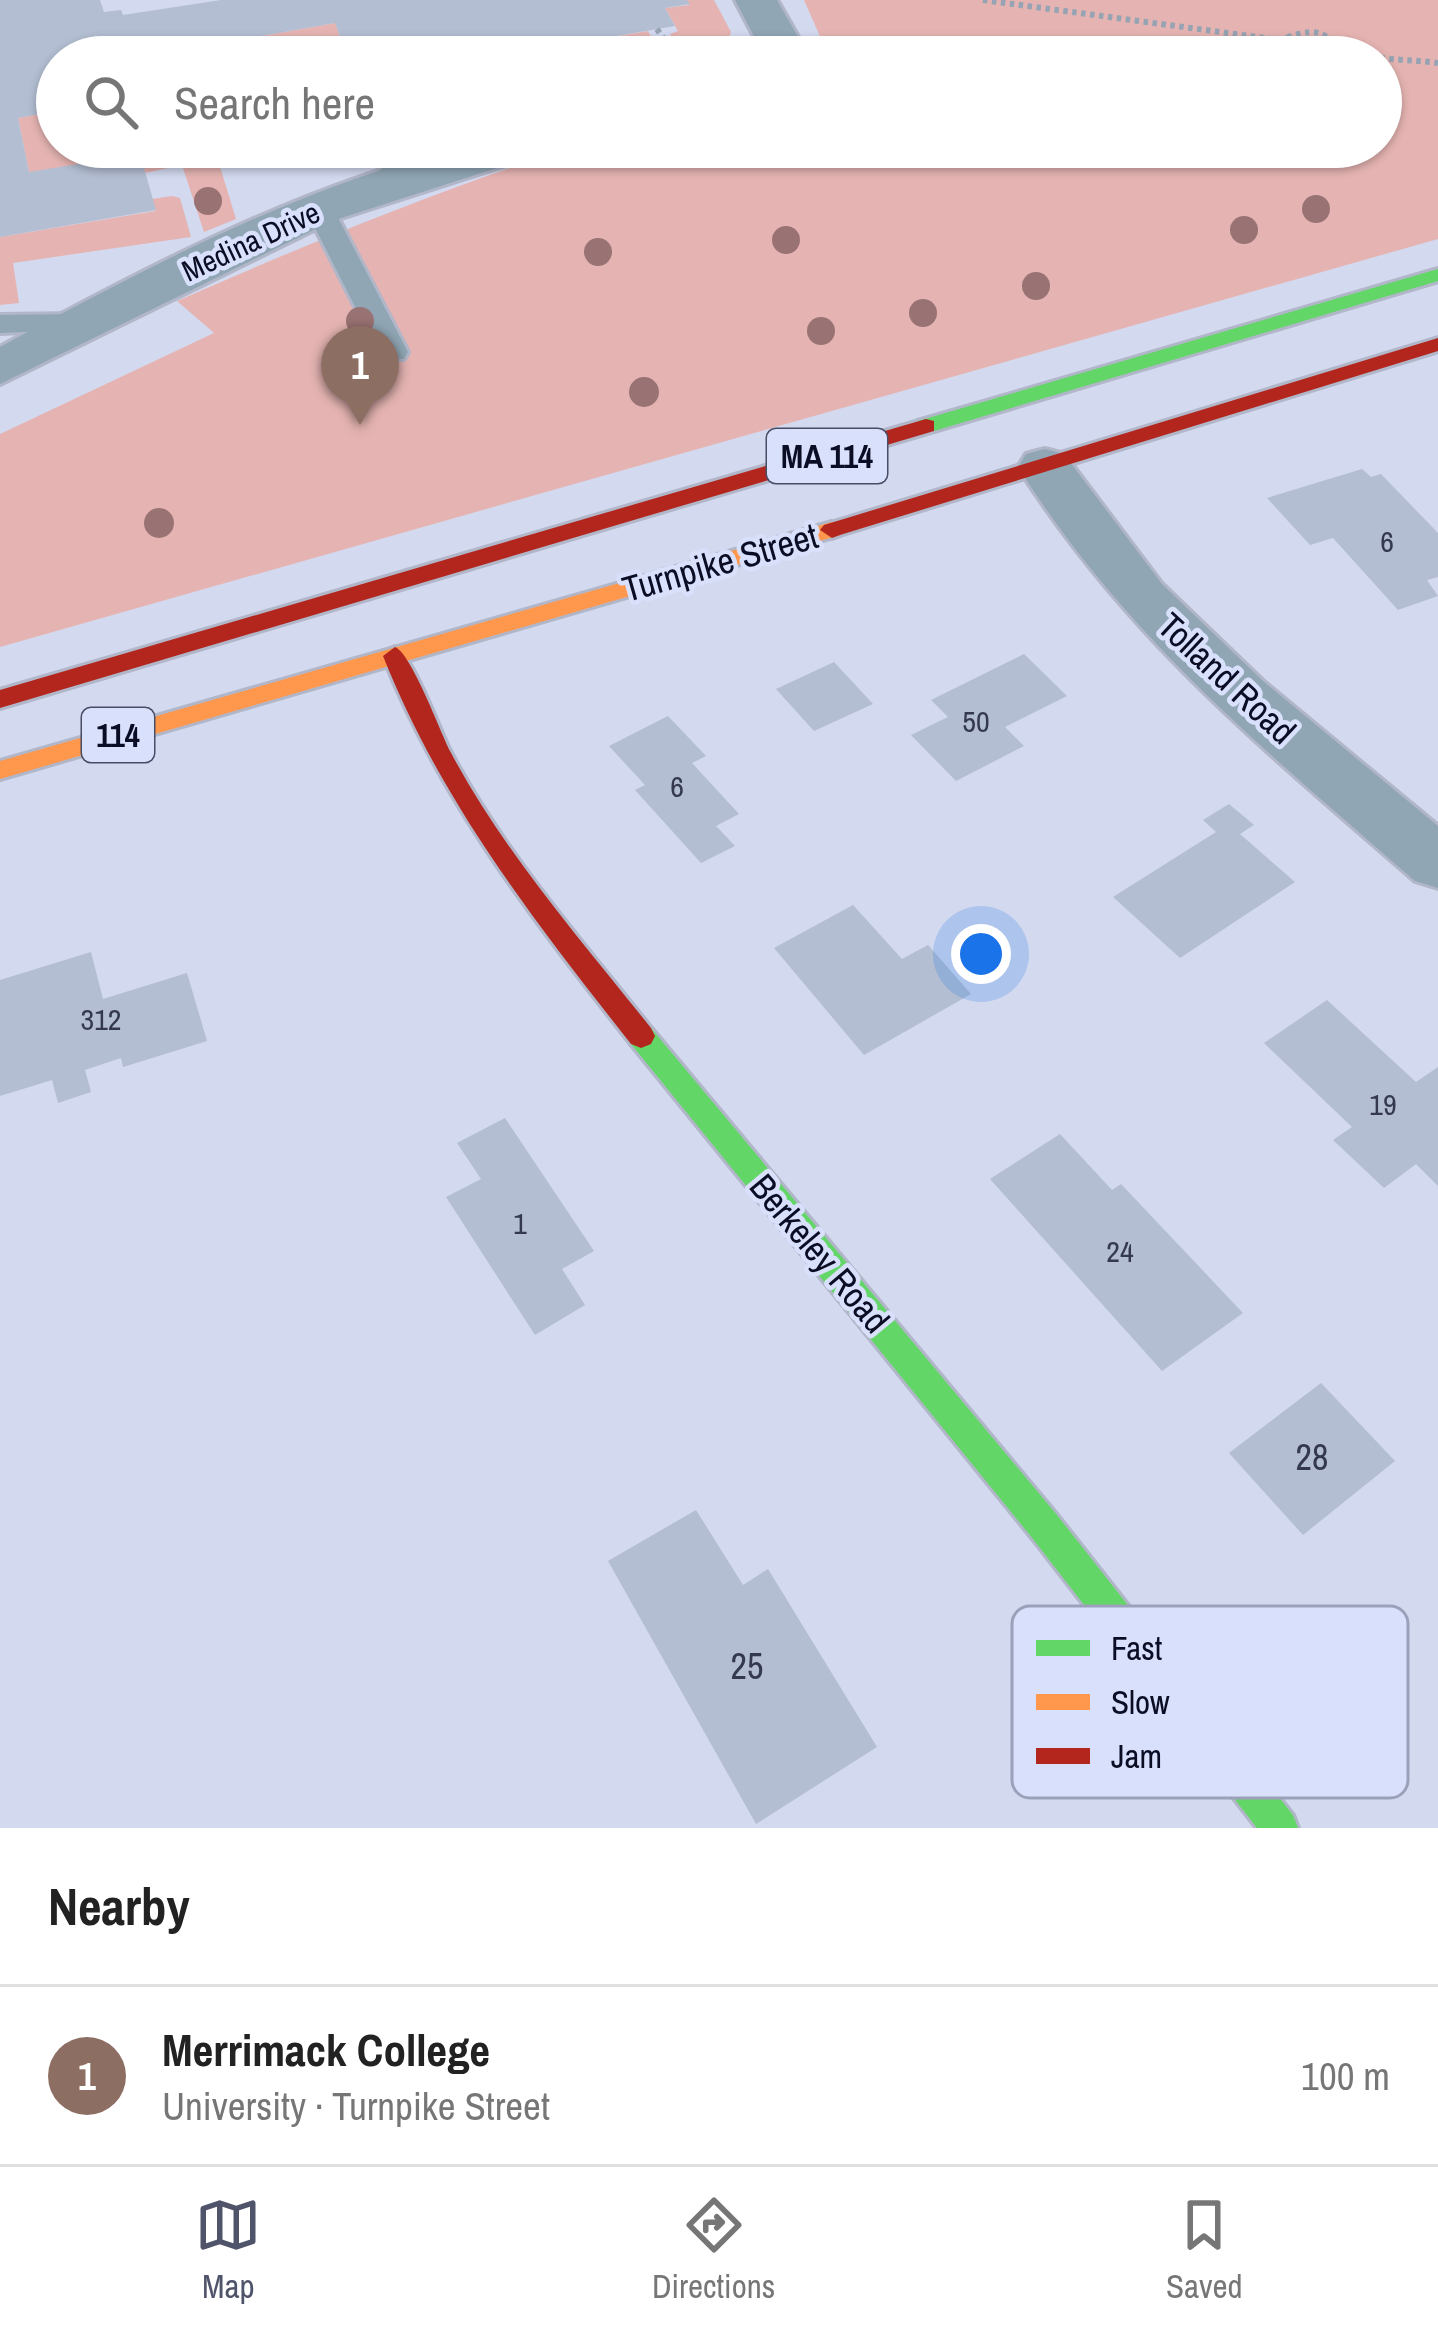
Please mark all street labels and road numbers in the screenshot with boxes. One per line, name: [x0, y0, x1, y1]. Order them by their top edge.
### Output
street label: Medina Drive: [175, 192, 326, 290]
road number: MA 114: [767, 429, 887, 483]
street label: Turnpike Street: [617, 511, 823, 613]
street label: Tolland Road: [1148, 602, 1306, 754]
road number: 114: [82, 708, 154, 762]
street label: Berkeley Road: [739, 1163, 901, 1343]

